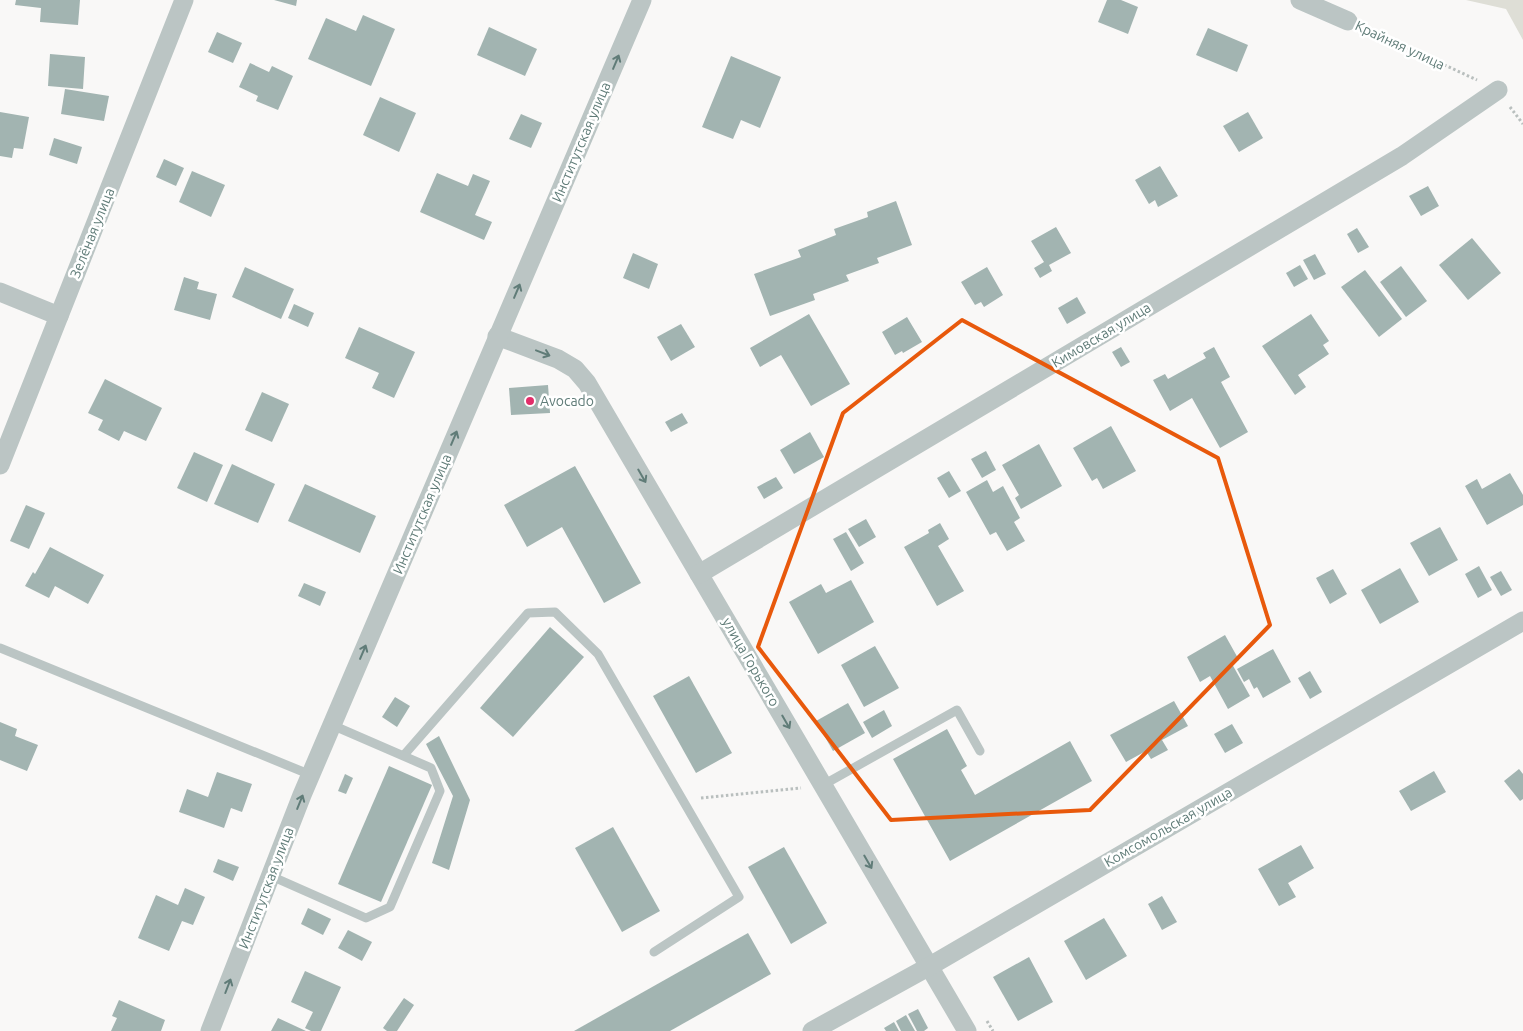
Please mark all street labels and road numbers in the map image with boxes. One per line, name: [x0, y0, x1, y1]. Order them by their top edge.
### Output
street label: Крайняя улица: [1353, 17, 1447, 73]
street label: Институтская улица: [548, 79, 614, 205]
street label: Зелёная улица: [67, 186, 117, 280]
street label: Кимовская улица: [1049, 299, 1153, 371]
street label: Институтская улица: [389, 451, 455, 577]
street label: улица Горького: [719, 615, 783, 709]
street label: Комсомольская улица: [1101, 784, 1235, 870]
street label: Институтская улица: [235, 825, 297, 951]

